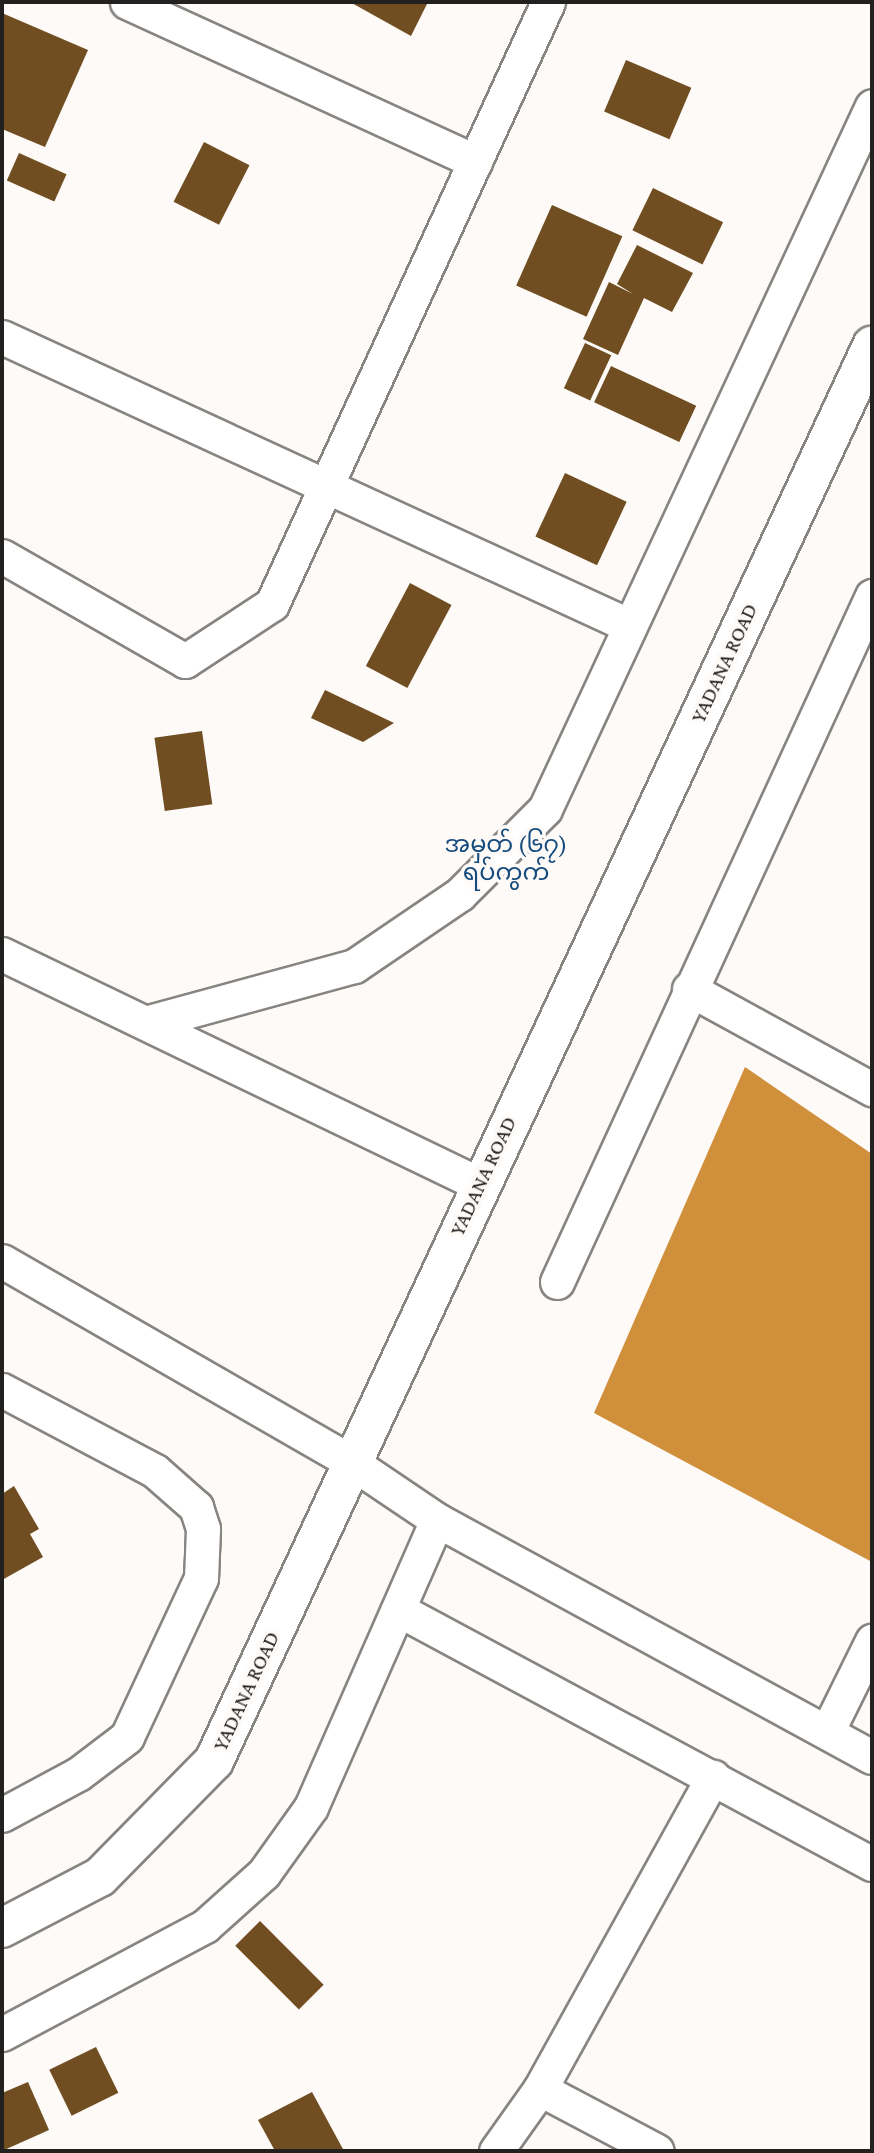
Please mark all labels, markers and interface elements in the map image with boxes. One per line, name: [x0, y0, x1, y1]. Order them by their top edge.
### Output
street label: YADANA ROAD: [685, 599, 763, 727]
district label: အမှတ် (၆၇) ရပ်ကွက်: [445, 830, 567, 886]
street label: YADANA ROAD: [444, 1112, 522, 1240]
street label: YADANA ROAD: [207, 1627, 285, 1755]

